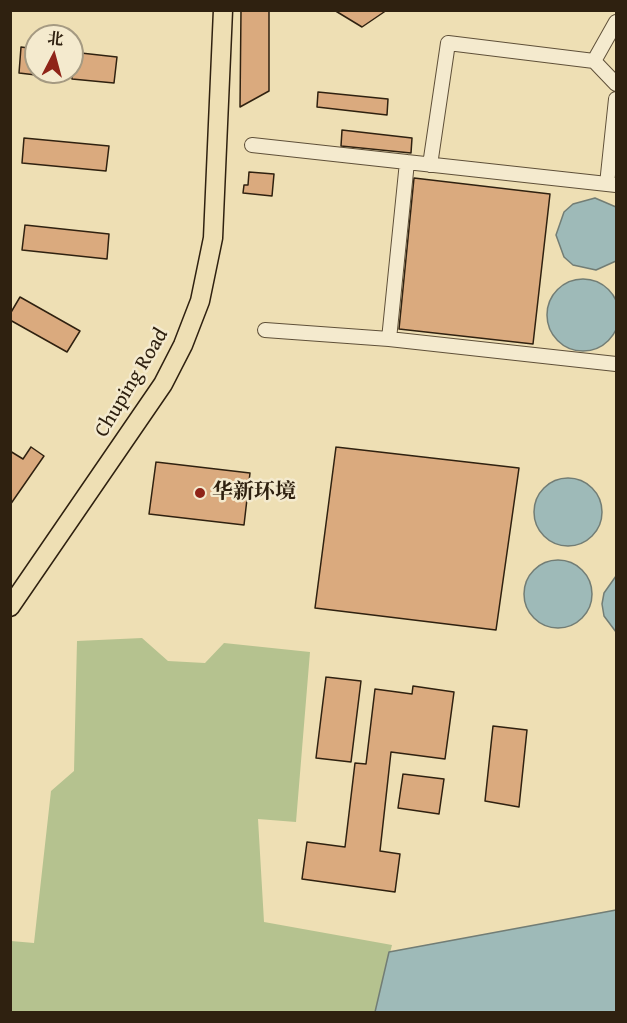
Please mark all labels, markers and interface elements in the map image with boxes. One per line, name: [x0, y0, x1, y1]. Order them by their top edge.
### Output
north arrow: [24, 24, 84, 84]
text: 北: [46, 25, 65, 51]
street label: Chuping Road: [90, 324, 174, 442]
place label: 华新环境: [212, 480, 296, 506]
marker: 华新环境: [193, 486, 207, 500]

